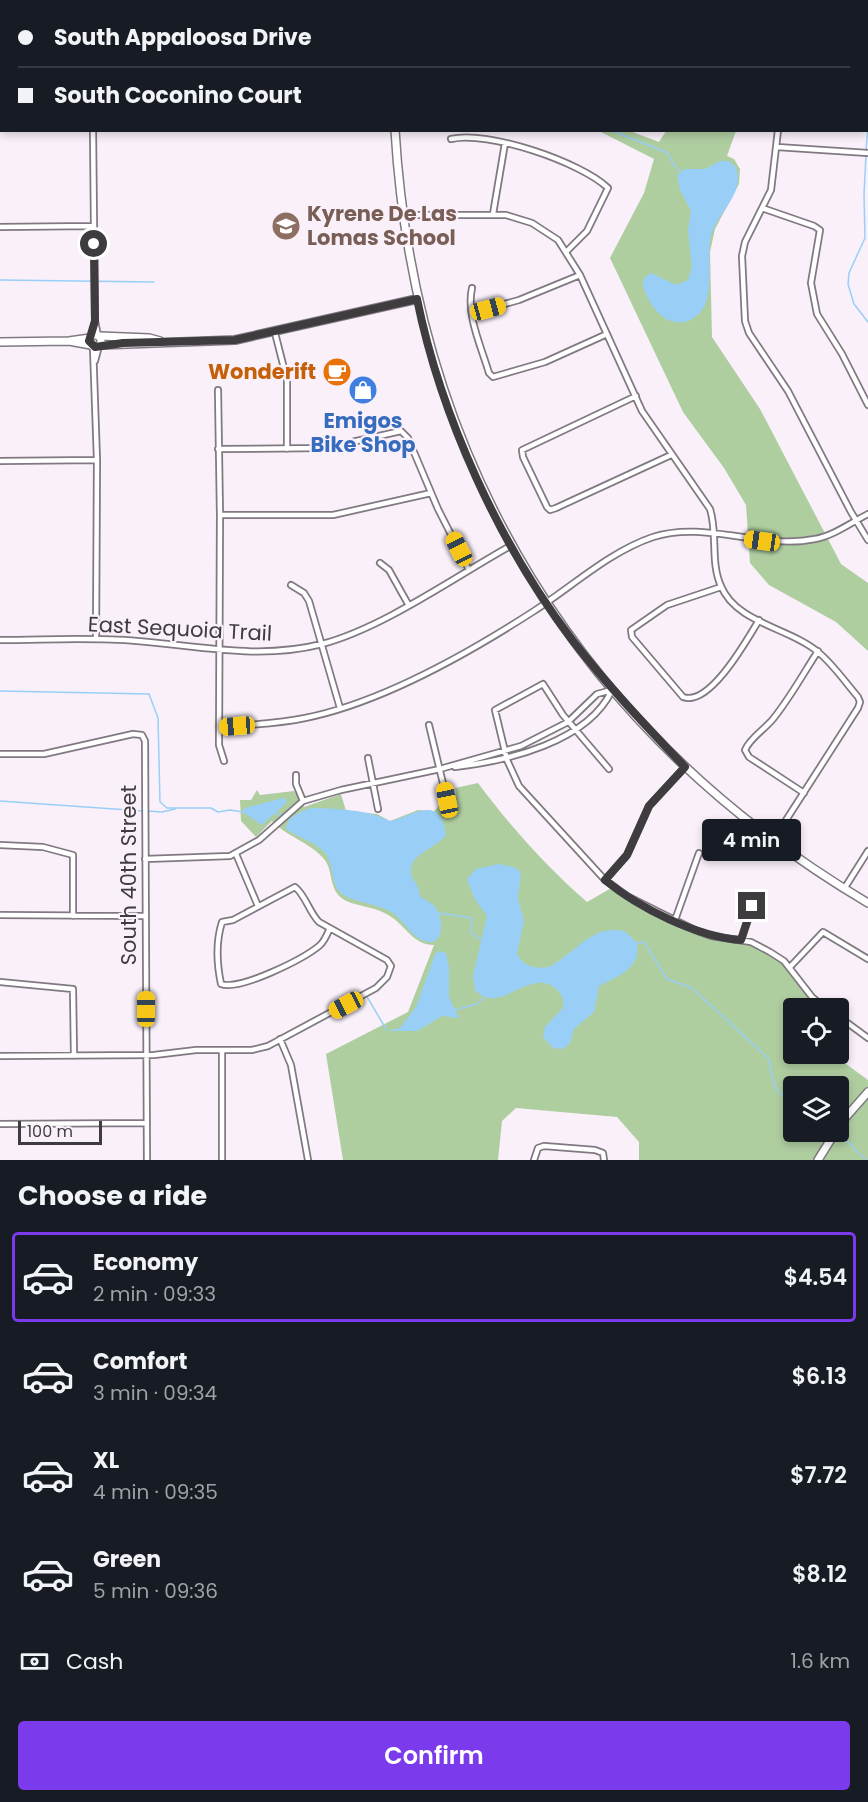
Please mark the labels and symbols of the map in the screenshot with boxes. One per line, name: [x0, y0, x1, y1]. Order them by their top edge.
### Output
place label: Kyrene De Las Lomas School: [307, 199, 457, 252]
school or university icon: Kyrene De Las Lomas School: [270, 210, 302, 242]
route start: [80, 230, 107, 257]
car: [468, 296, 508, 322]
cafe icon: Wonderift: [321, 356, 353, 388]
place label: Wonderift: [208, 357, 316, 386]
shop icon: Emigos Bike Shop: [347, 374, 379, 406]
place label: Emigos Bike Shop: [310, 406, 416, 459]
car: [443, 529, 475, 569]
car: [743, 530, 781, 552]
street label: East Sequoia Trail: [87, 609, 273, 648]
car: [218, 716, 256, 736]
car: [434, 781, 460, 819]
street label: South 40th Street: [114, 785, 143, 965]
callout: 4 min: [702, 819, 801, 861]
route end: [738, 892, 765, 919]
car: [326, 989, 366, 1021]
car: [137, 991, 155, 1027]
scale bar: [18, 1118, 102, 1146]

